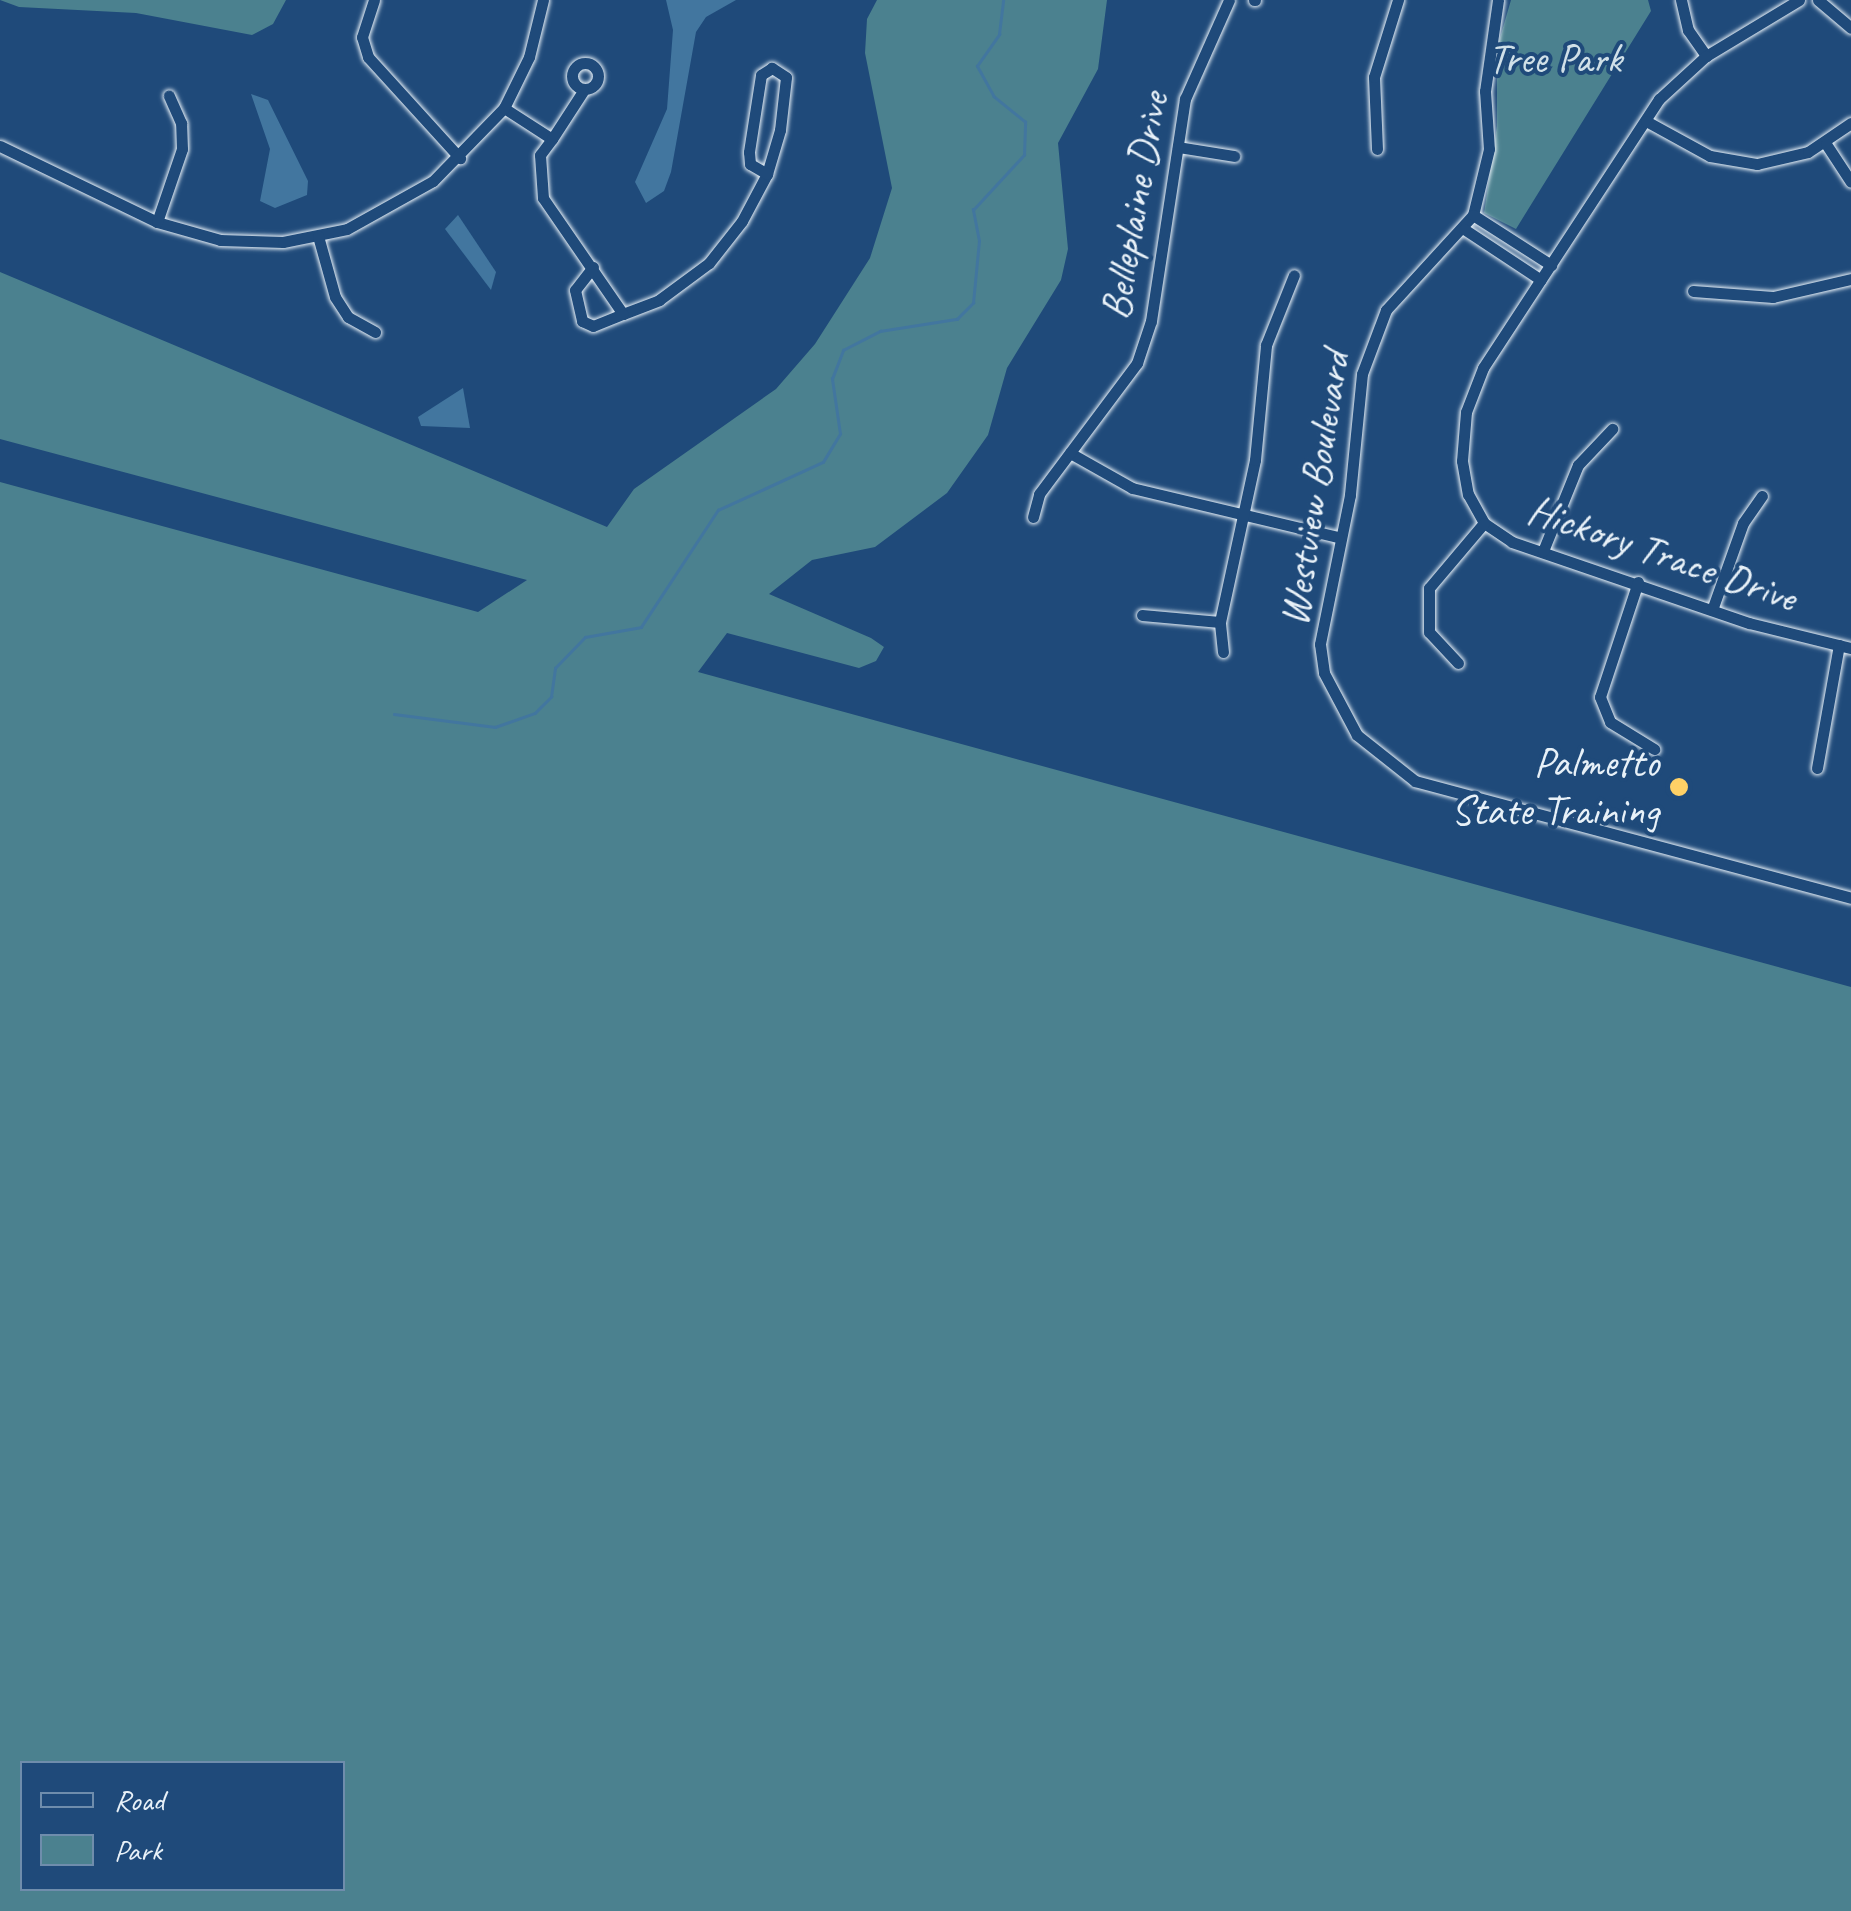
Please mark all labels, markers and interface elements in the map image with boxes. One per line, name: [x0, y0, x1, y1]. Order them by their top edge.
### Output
park label: Tree Park: [1487, 34, 1623, 84]
street label: Belleplaine Drive: [1090, 88, 1180, 324]
street label: Westview Boulevard: [1268, 348, 1362, 630]
street label: Hickory Trace Drive: [1522, 485, 1802, 623]
place label: Palmetto State Training: [1450, 738, 1659, 836]
marker: Palmetto State Training: [1668, 776, 1690, 798]
legend: [20, 1761, 345, 1891]
text: Road: [114, 1781, 164, 1819]
text: Park: [114, 1831, 162, 1869]

